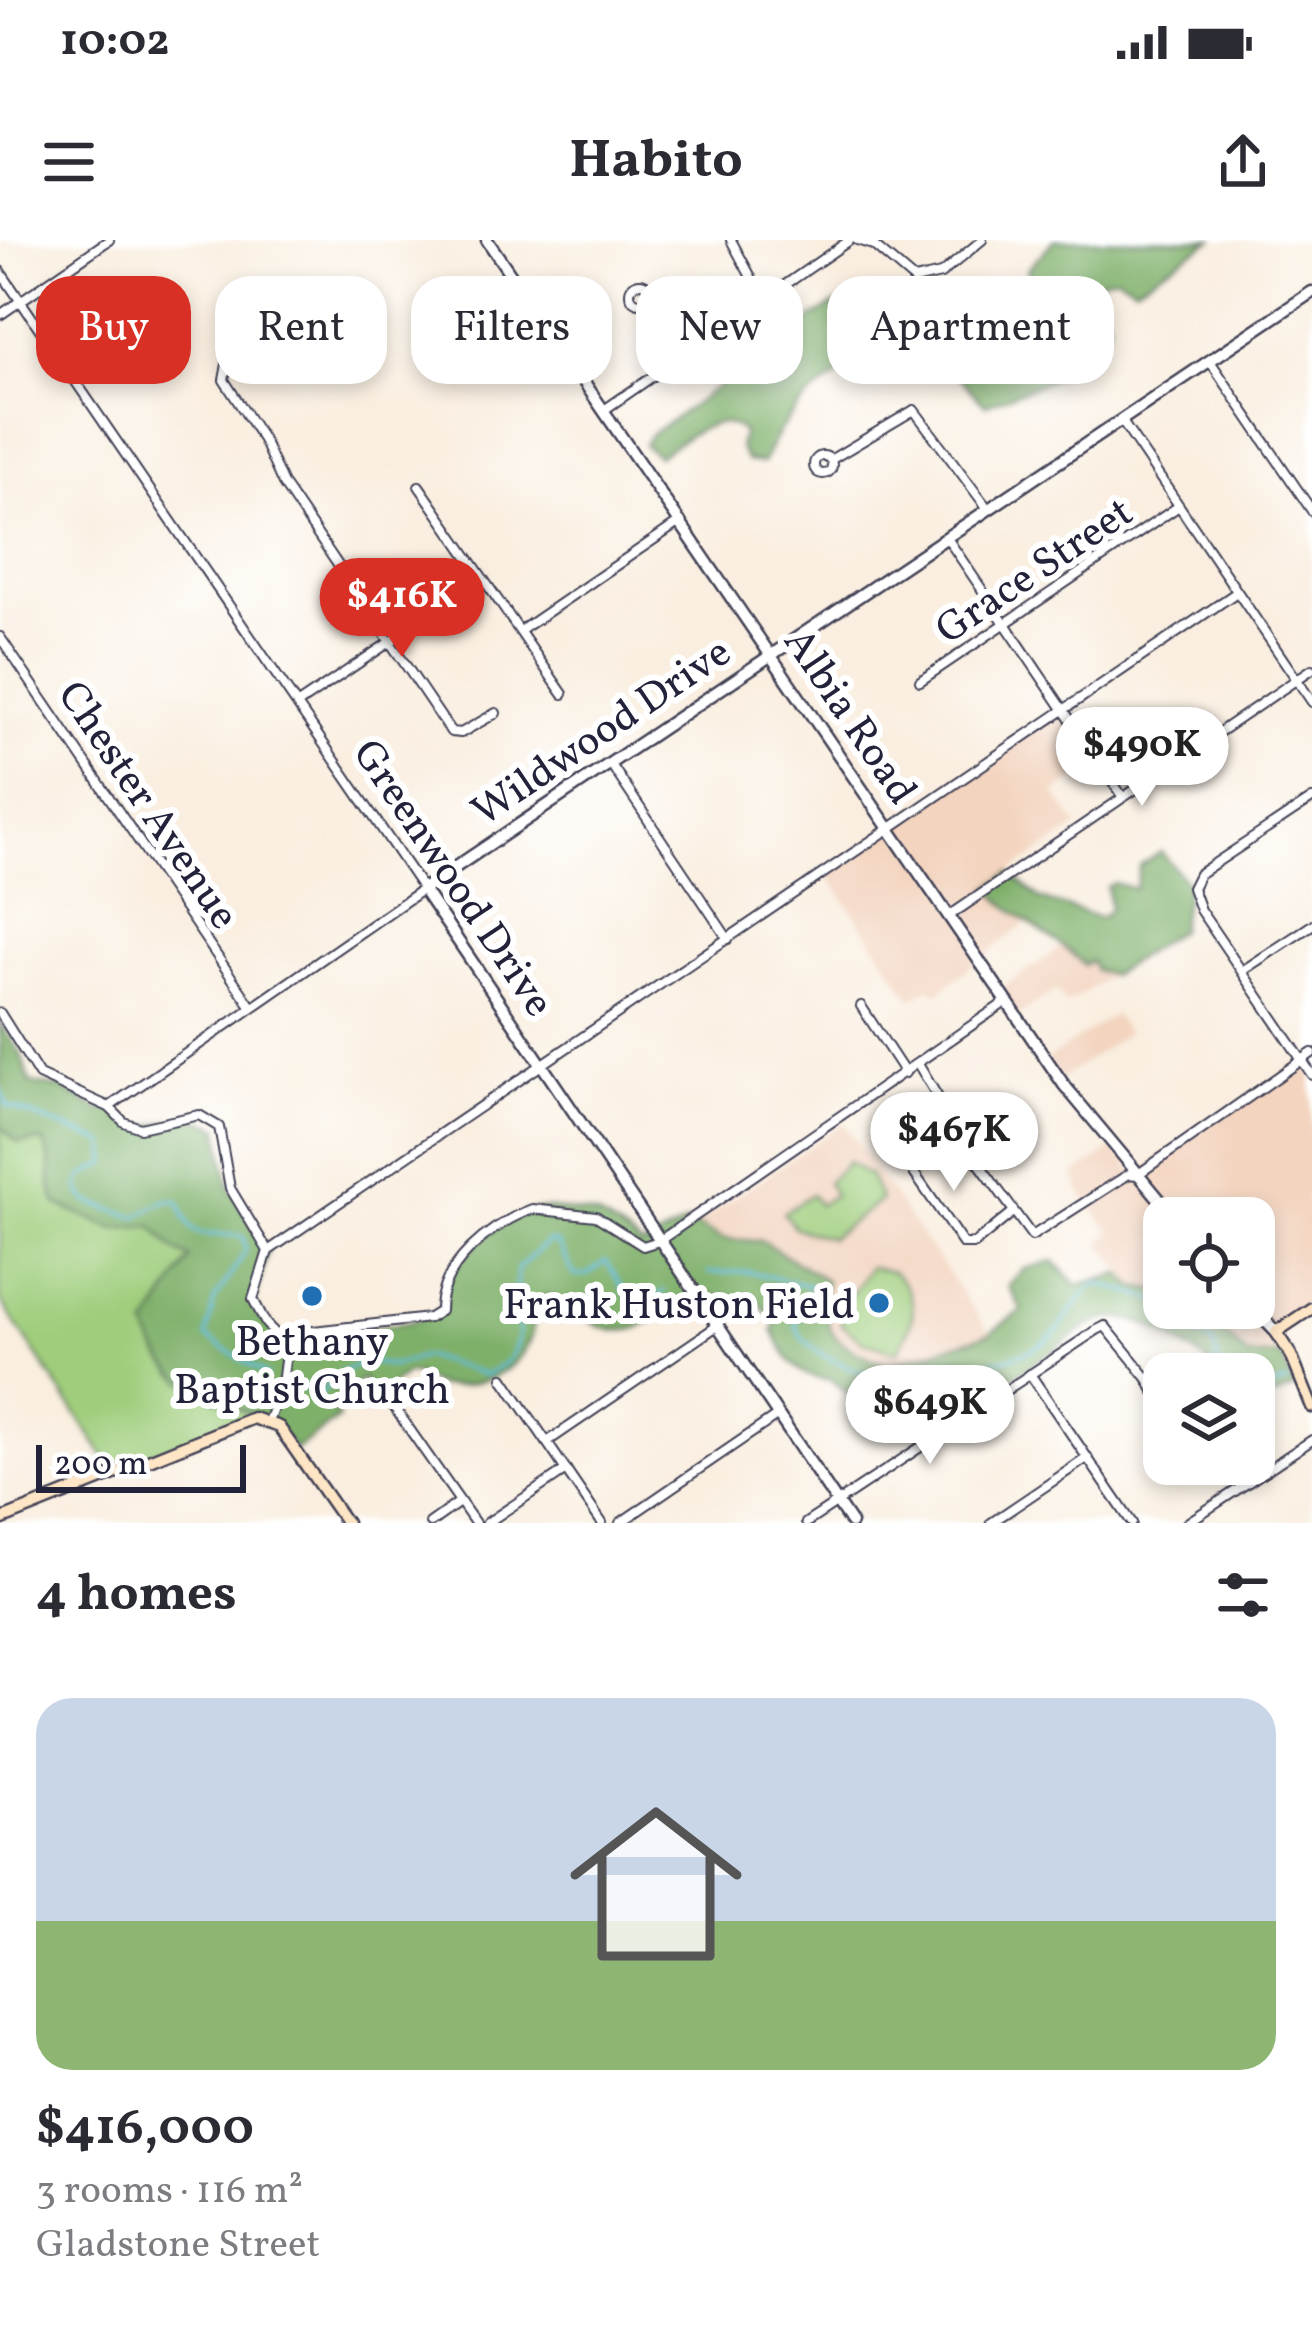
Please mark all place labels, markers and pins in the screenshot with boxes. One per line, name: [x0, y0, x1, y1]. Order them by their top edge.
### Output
pin: $416K: [318, 558, 486, 660]
pin: $490K: [1058, 707, 1226, 809]
pin: $467K: [870, 1092, 1038, 1194]
place label: Frank Huston Field: [503, 1278, 855, 1337]
marker: Bethany Baptist Church: [299, 1283, 325, 1309]
marker: Frank Huston Field: [866, 1290, 892, 1316]
place label: Bethany Baptist Church: [174, 1315, 450, 1422]
pin: $649K: [846, 1365, 1014, 1467]

